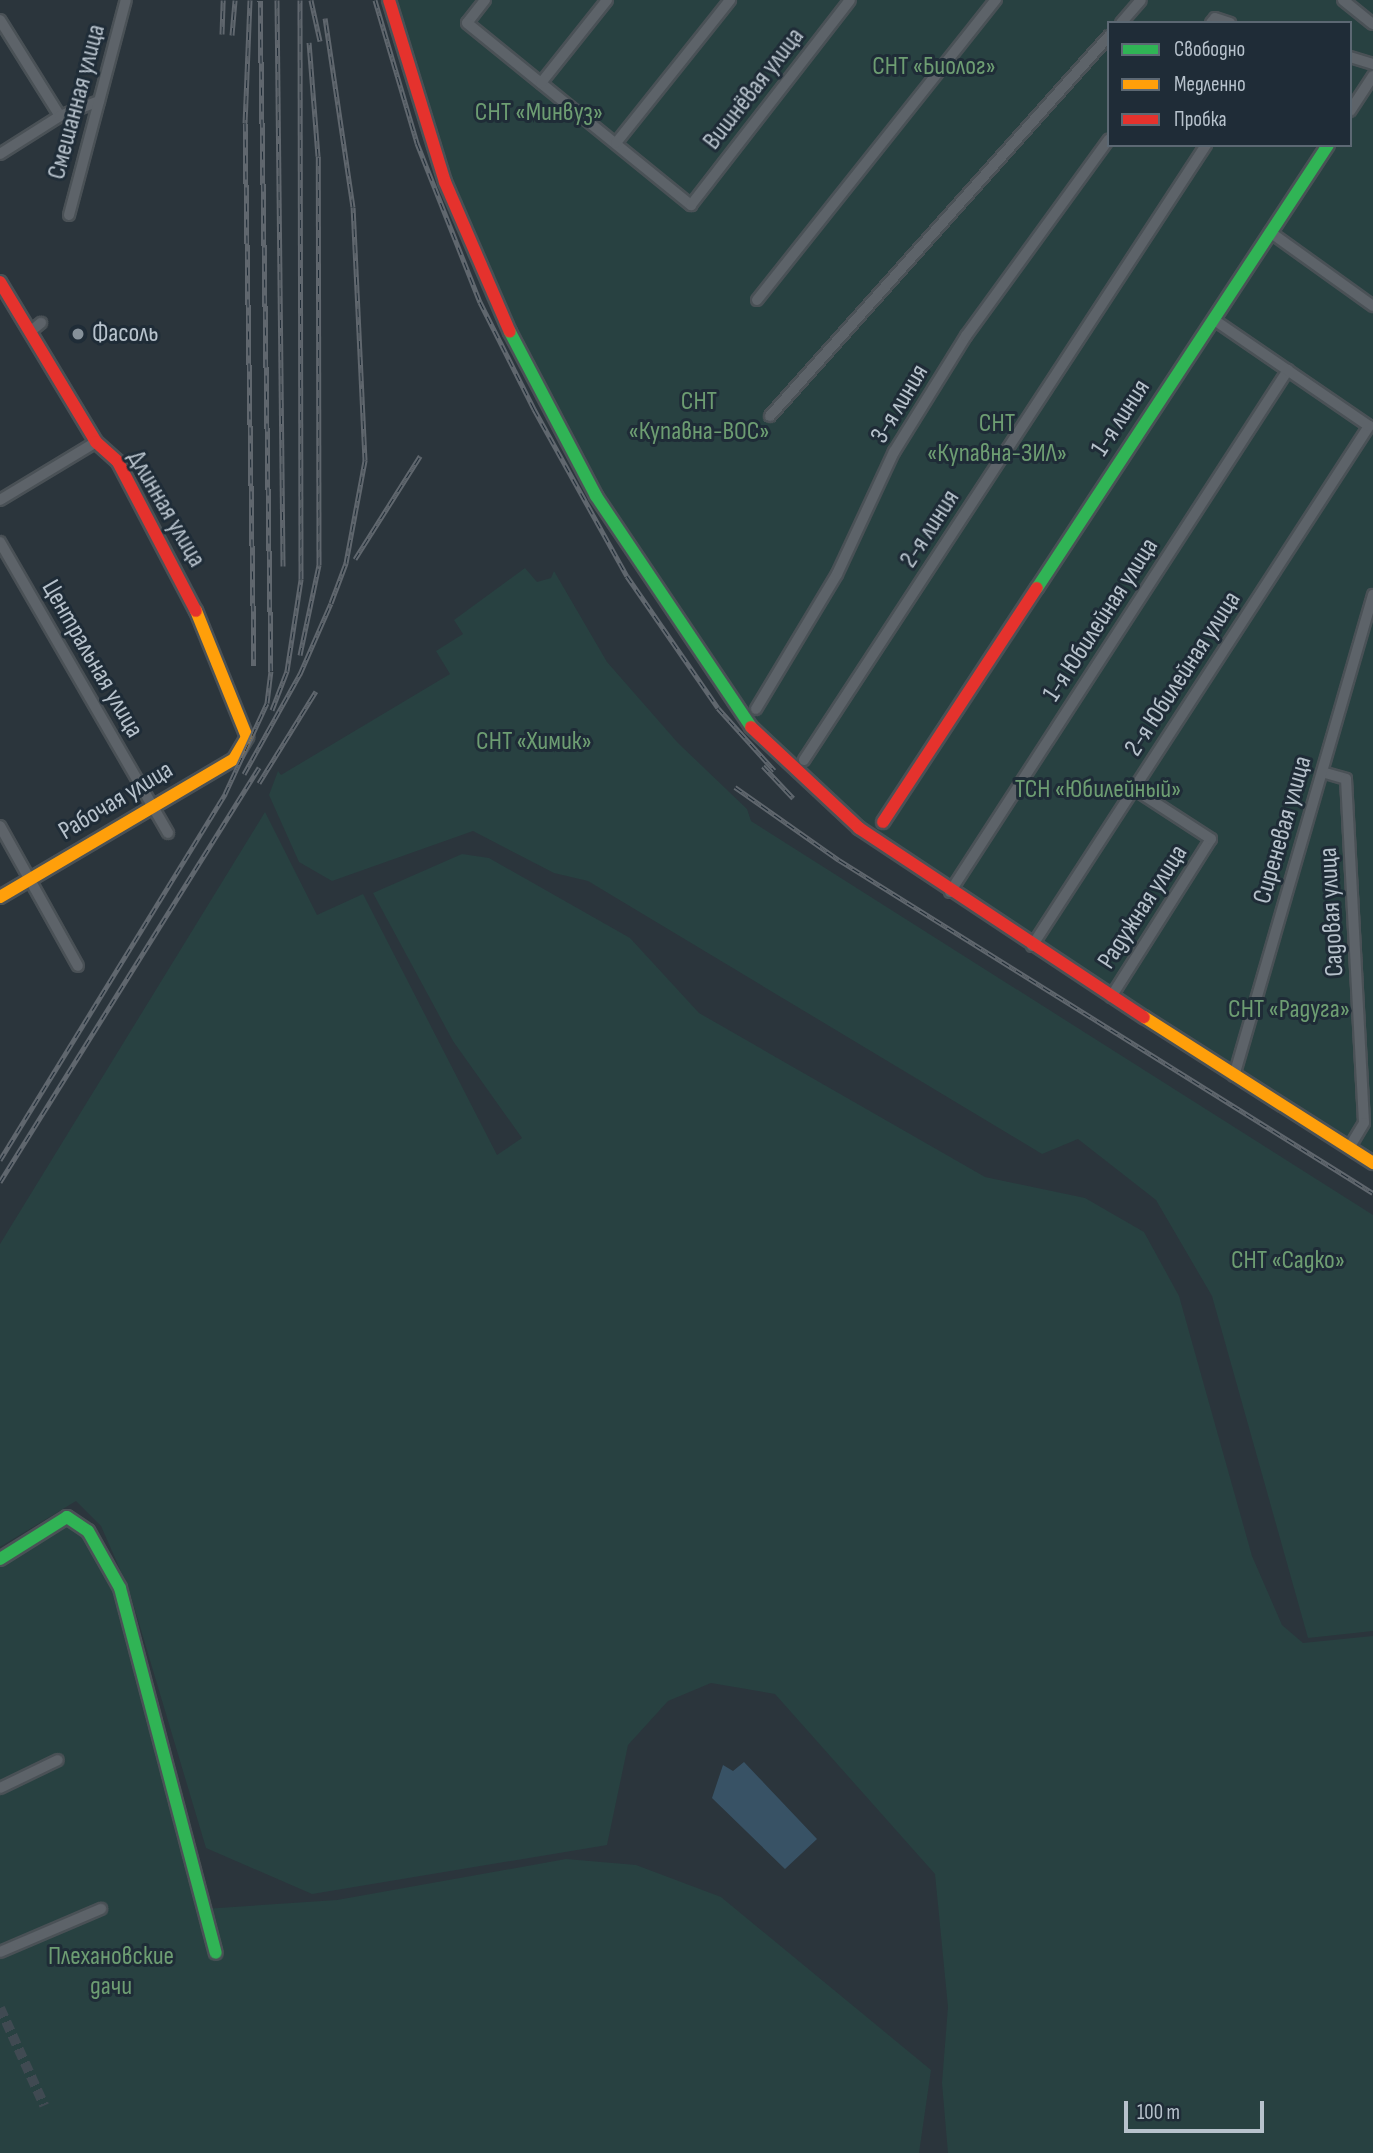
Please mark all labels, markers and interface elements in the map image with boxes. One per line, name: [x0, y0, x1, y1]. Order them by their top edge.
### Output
street label: Смешанная улица: [41, 21, 113, 183]
legend: [1107, 21, 1352, 147]
street label: Вишнёвая улица: [697, 22, 811, 156]
text: Свободно: [1174, 37, 1245, 62]
park label: СНТ «Биолог»: [872, 51, 996, 83]
text: Медленно: [1174, 72, 1246, 97]
park label: СНТ «Минвуз»: [475, 97, 603, 129]
text: Пробка: [1174, 107, 1227, 132]
place label: Фасоль: [92, 318, 159, 350]
marker: Фасоль: [70, 326, 86, 342]
street label: 3-я линия: [864, 359, 936, 449]
street label: 1-я линия: [1085, 374, 1157, 462]
park label: СНТ «Купавна-ВОС»: [628, 386, 770, 448]
park label: СНТ «Купавна-ЗИЛ»: [927, 408, 1067, 470]
street label: Длинная улица: [120, 445, 212, 573]
street label: 2-я линия: [893, 484, 967, 574]
street label: 1-я Юбилейная улица: [1037, 532, 1165, 708]
street label: Центральная улица: [34, 575, 150, 743]
street label: 2-я Юбилейная улица: [1118, 586, 1248, 762]
park label: СНТ «Химик»: [476, 726, 592, 758]
street label: Сиреневая улица: [1247, 753, 1319, 907]
street label: Рабочая улица: [53, 755, 179, 847]
park label: ТСН «Юбилейный»: [1015, 774, 1181, 806]
street label: Радужная улица: [1091, 839, 1195, 975]
street label: Садовая улица: [1313, 846, 1351, 978]
park label: СНТ «Радуга»: [1228, 994, 1350, 1026]
park label: СНТ «Садко»: [1231, 1245, 1345, 1277]
park label: Плехановские дачи: [48, 1941, 174, 2002]
scale bar: [1128, 2086, 1268, 2130]
text: 100 m: [1137, 2100, 1180, 2125]

